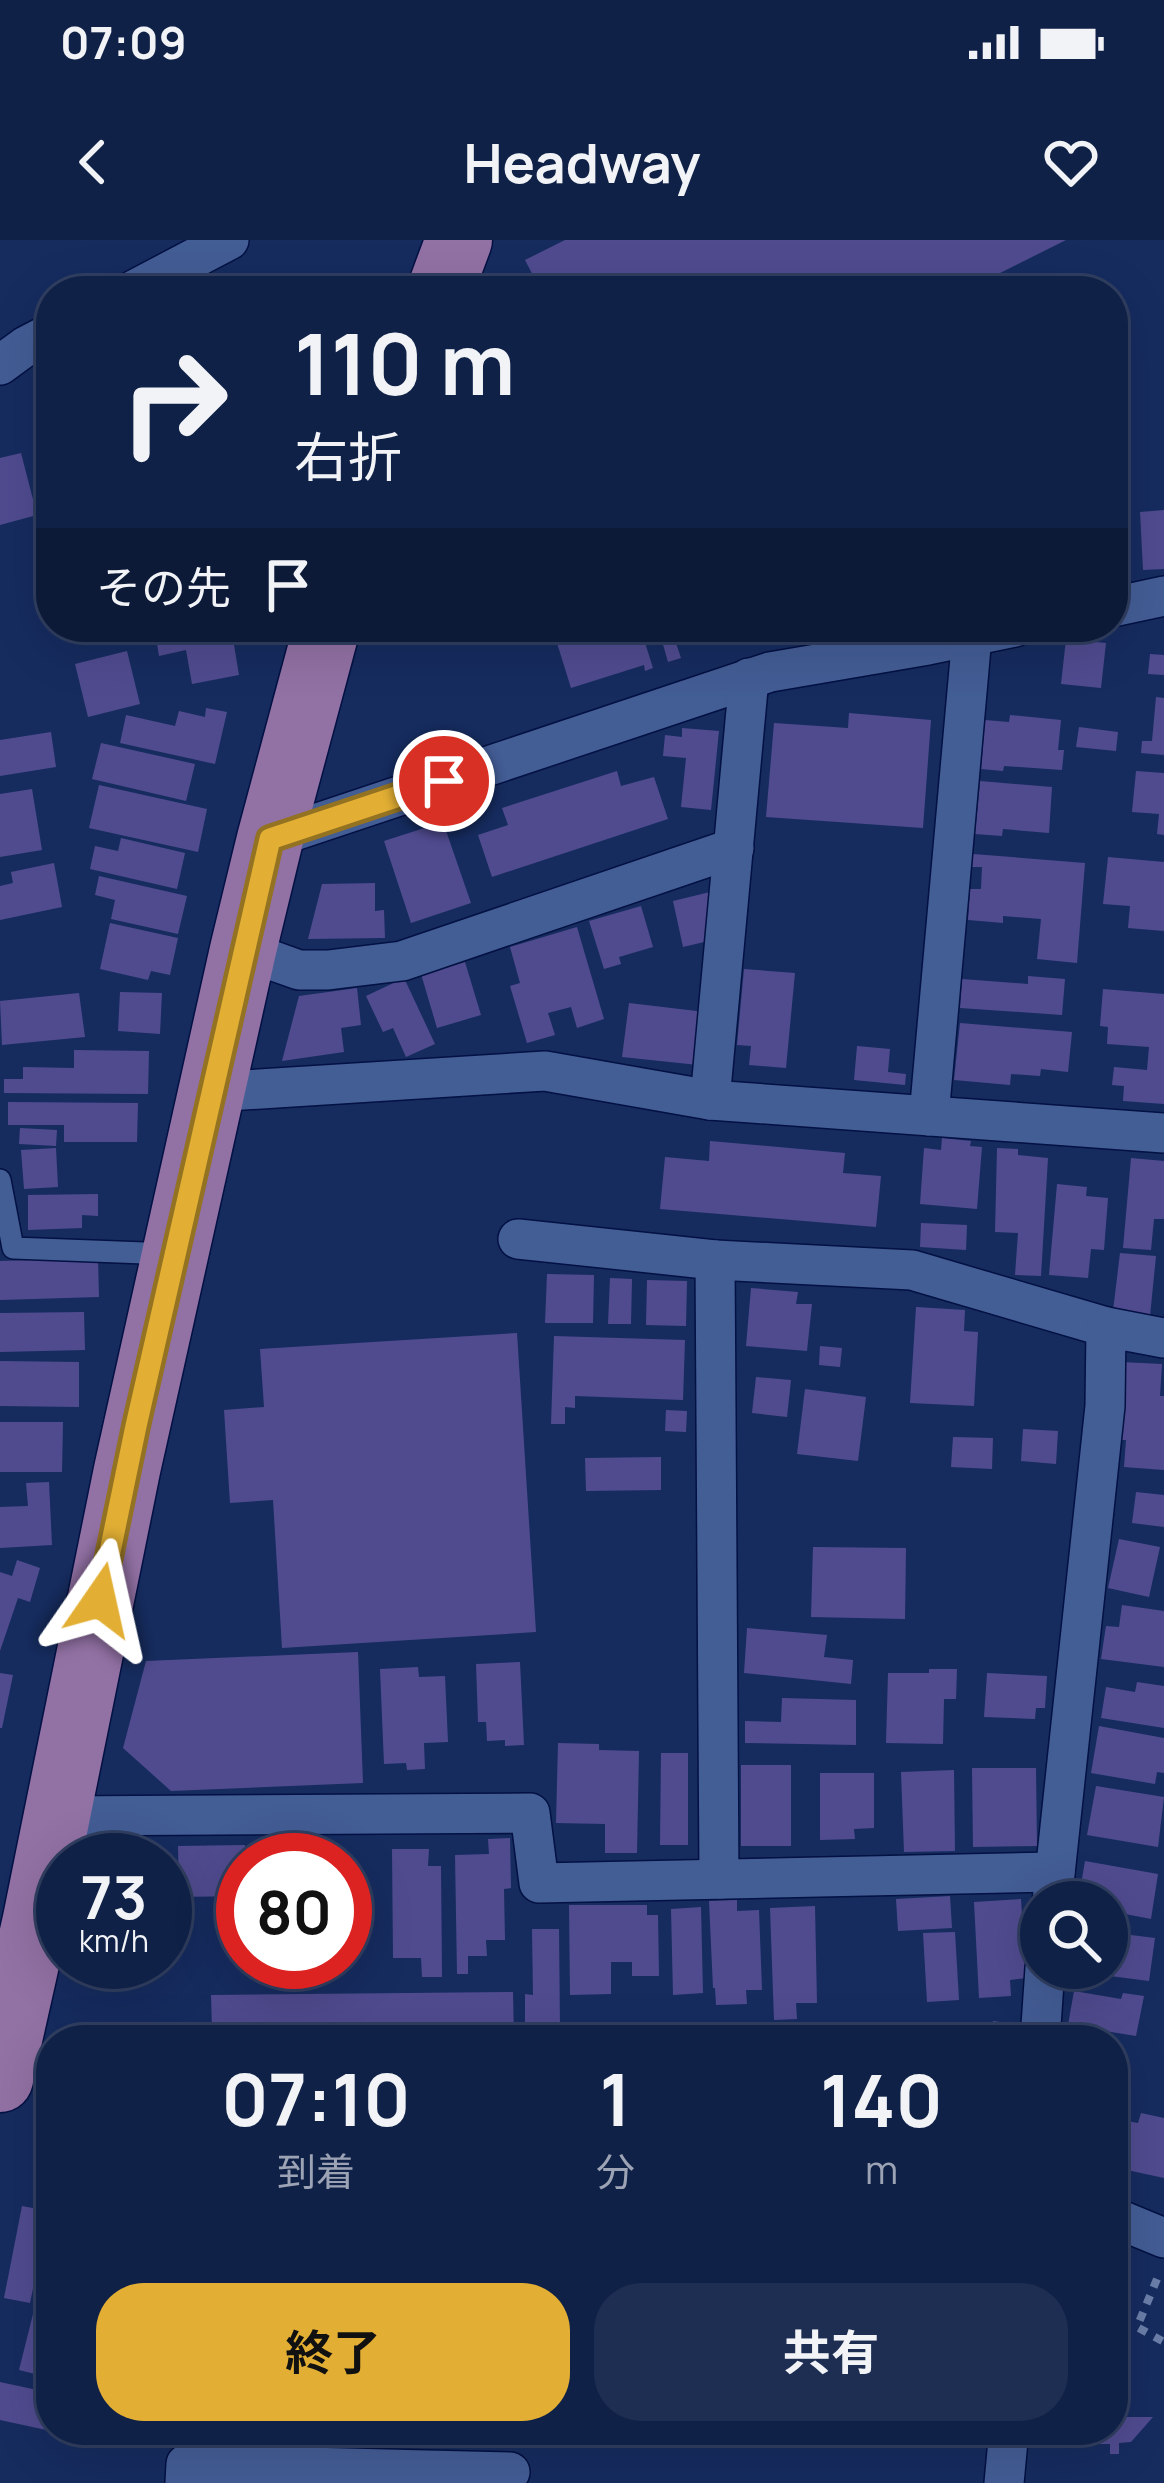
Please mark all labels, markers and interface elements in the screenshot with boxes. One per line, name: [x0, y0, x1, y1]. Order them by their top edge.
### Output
text: 07:09: [60, 11, 187, 73]
text: Headway: [464, 125, 700, 199]
icon: back: [60, 129, 126, 195]
icon: heart: [1038, 129, 1104, 195]
text: 110 m: [294, 305, 515, 420]
icon: right: [96, 324, 252, 480]
text: 右折: [294, 419, 402, 493]
icon: arrive: [255, 552, 321, 618]
text: その先: [96, 556, 231, 618]
pin: [393, 730, 495, 832]
icon: arrive: [411, 748, 477, 814]
position arrow: [37, 1537, 163, 1663]
speed limit sign: 80: [216, 1833, 372, 1989]
text: 73: [81, 1855, 147, 1937]
map controls: [1020, 1881, 1128, 1989]
button: search: [1020, 1881, 1128, 1989]
text: km/h: [79, 1920, 149, 1961]
text: 07:10: [221, 2049, 411, 2148]
text: 1: [600, 2049, 631, 2148]
text: 140: [820, 2050, 943, 2149]
text: m: [865, 2142, 898, 2196]
text: 到着: [277, 2144, 355, 2198]
text: 分: [596, 2144, 635, 2198]
button: 終了: [96, 2283, 570, 2421]
button: 共有: [594, 2283, 1068, 2421]

